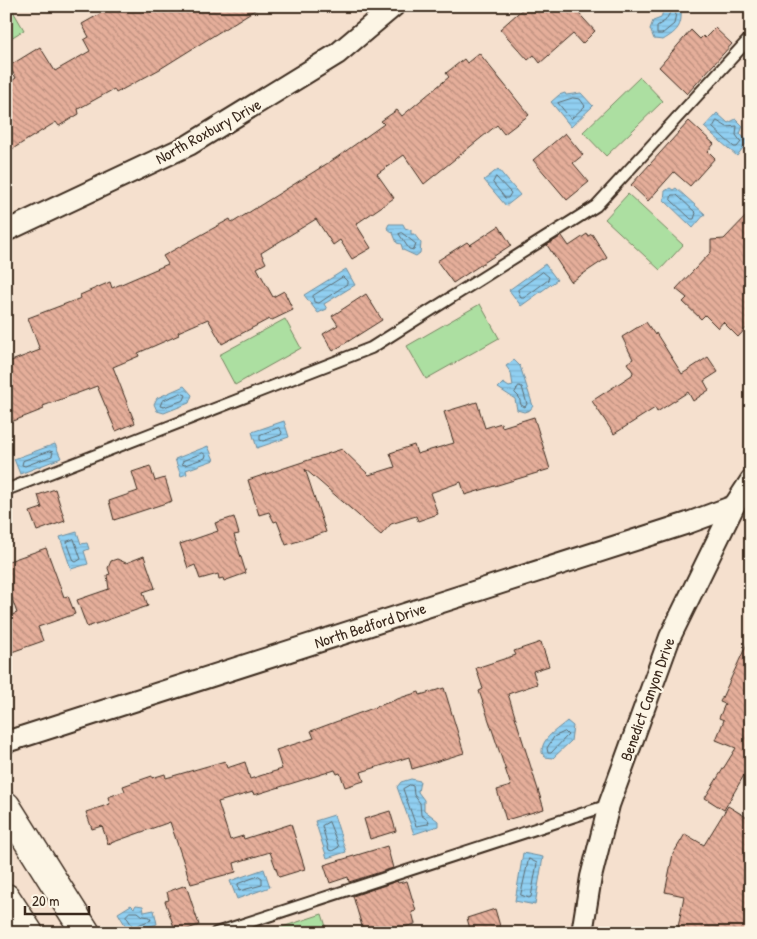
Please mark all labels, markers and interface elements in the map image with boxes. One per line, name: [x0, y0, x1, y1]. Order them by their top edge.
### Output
street label: North Roxbury Drive: [151, 93, 265, 169]
street label: North Bedford Drive: [311, 596, 429, 653]
street label: Benedict Canyon Drive: [614, 634, 680, 764]
scale bar: [25, 884, 89, 916]
text: 20 m: [32, 890, 59, 911]

